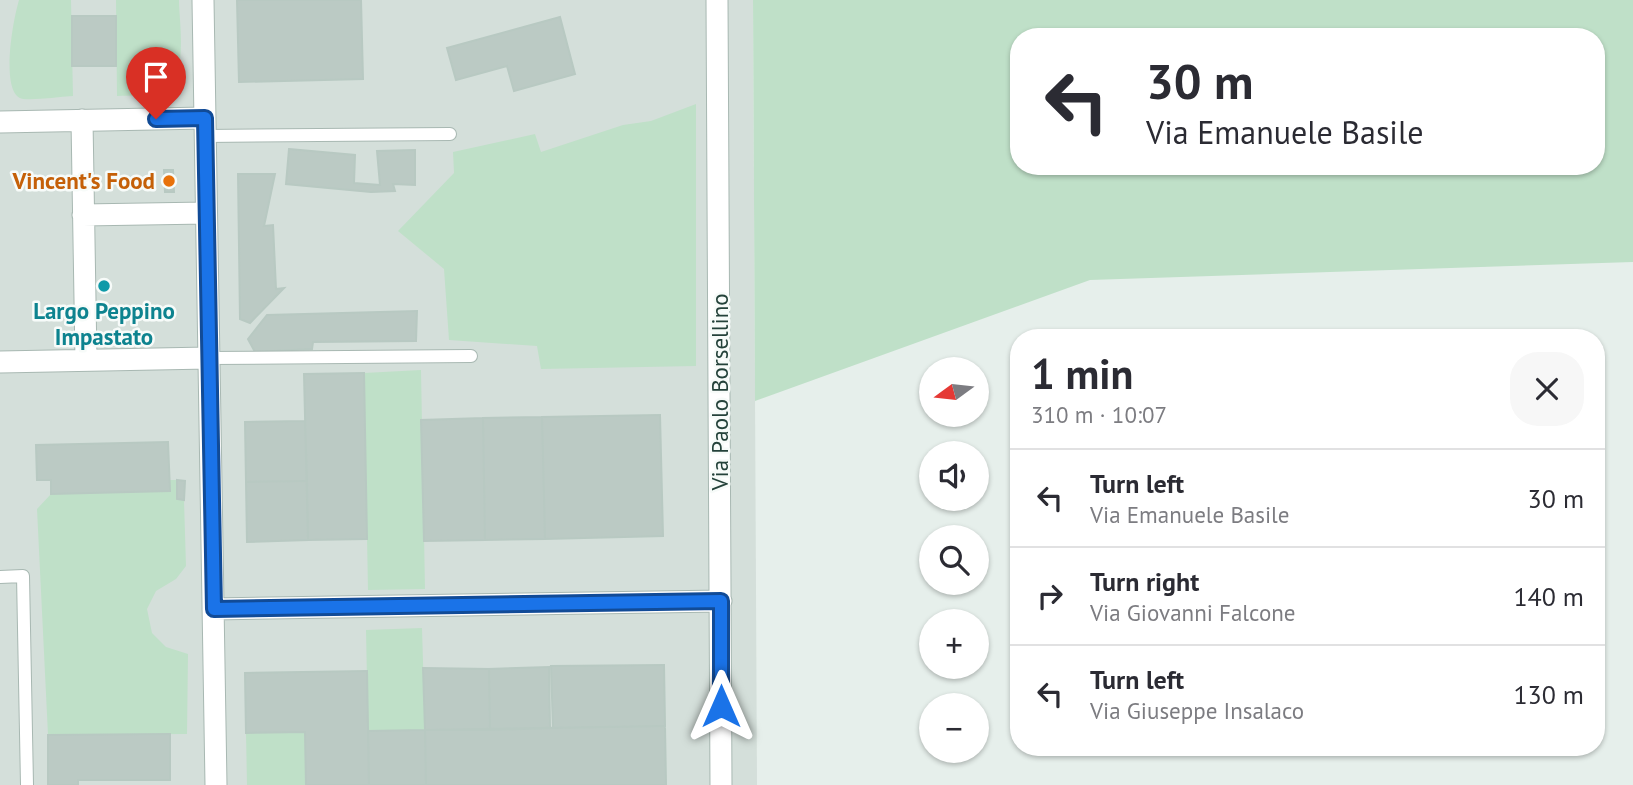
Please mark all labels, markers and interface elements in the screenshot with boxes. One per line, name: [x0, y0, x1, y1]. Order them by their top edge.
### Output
pin: [126, 47, 186, 119]
text: 30 m: [1146, 49, 1253, 113]
icon: left: [1031, 56, 1122, 147]
icon: arrive: [137, 58, 175, 96]
text: Via Emanuele Basile: [1146, 111, 1424, 153]
place label: Vincent's Food: [11, 166, 155, 195]
marker: Vincent's Food: [161, 173, 177, 189]
marker: Largo Peppino Impastato: [96, 278, 112, 294]
street label: Via Paolo Borsellino: [705, 293, 734, 492]
place label: Largo Peppino Impastato: [33, 296, 175, 351]
text: 1 min: [1031, 346, 1133, 401]
button: close: [1510, 352, 1584, 426]
north arrow: [919, 357, 989, 427]
map controls: [919, 357, 989, 763]
text: 310 m · 10:07: [1031, 400, 1167, 429]
button: sound: [919, 441, 989, 511]
text: Turn left: [1090, 467, 1184, 500]
icon: left: [1031, 479, 1069, 517]
text: 30 m: [1528, 482, 1584, 515]
text: Via Emanuele Basile: [1090, 500, 1289, 529]
button: search: [919, 525, 989, 595]
text: Turn right: [1090, 565, 1199, 598]
icon: right: [1031, 577, 1069, 615]
text: 140 m: [1513, 580, 1584, 613]
text: Via Giovanni Falcone: [1090, 598, 1295, 627]
button: +: [919, 609, 989, 679]
text: Turn left: [1090, 663, 1184, 696]
position arrow: [684, 669, 758, 743]
icon: left: [1031, 675, 1069, 713]
text: 130 m: [1513, 678, 1584, 711]
button: −: [919, 693, 989, 763]
text: Via Giuseppe Insalaco: [1090, 696, 1304, 725]

